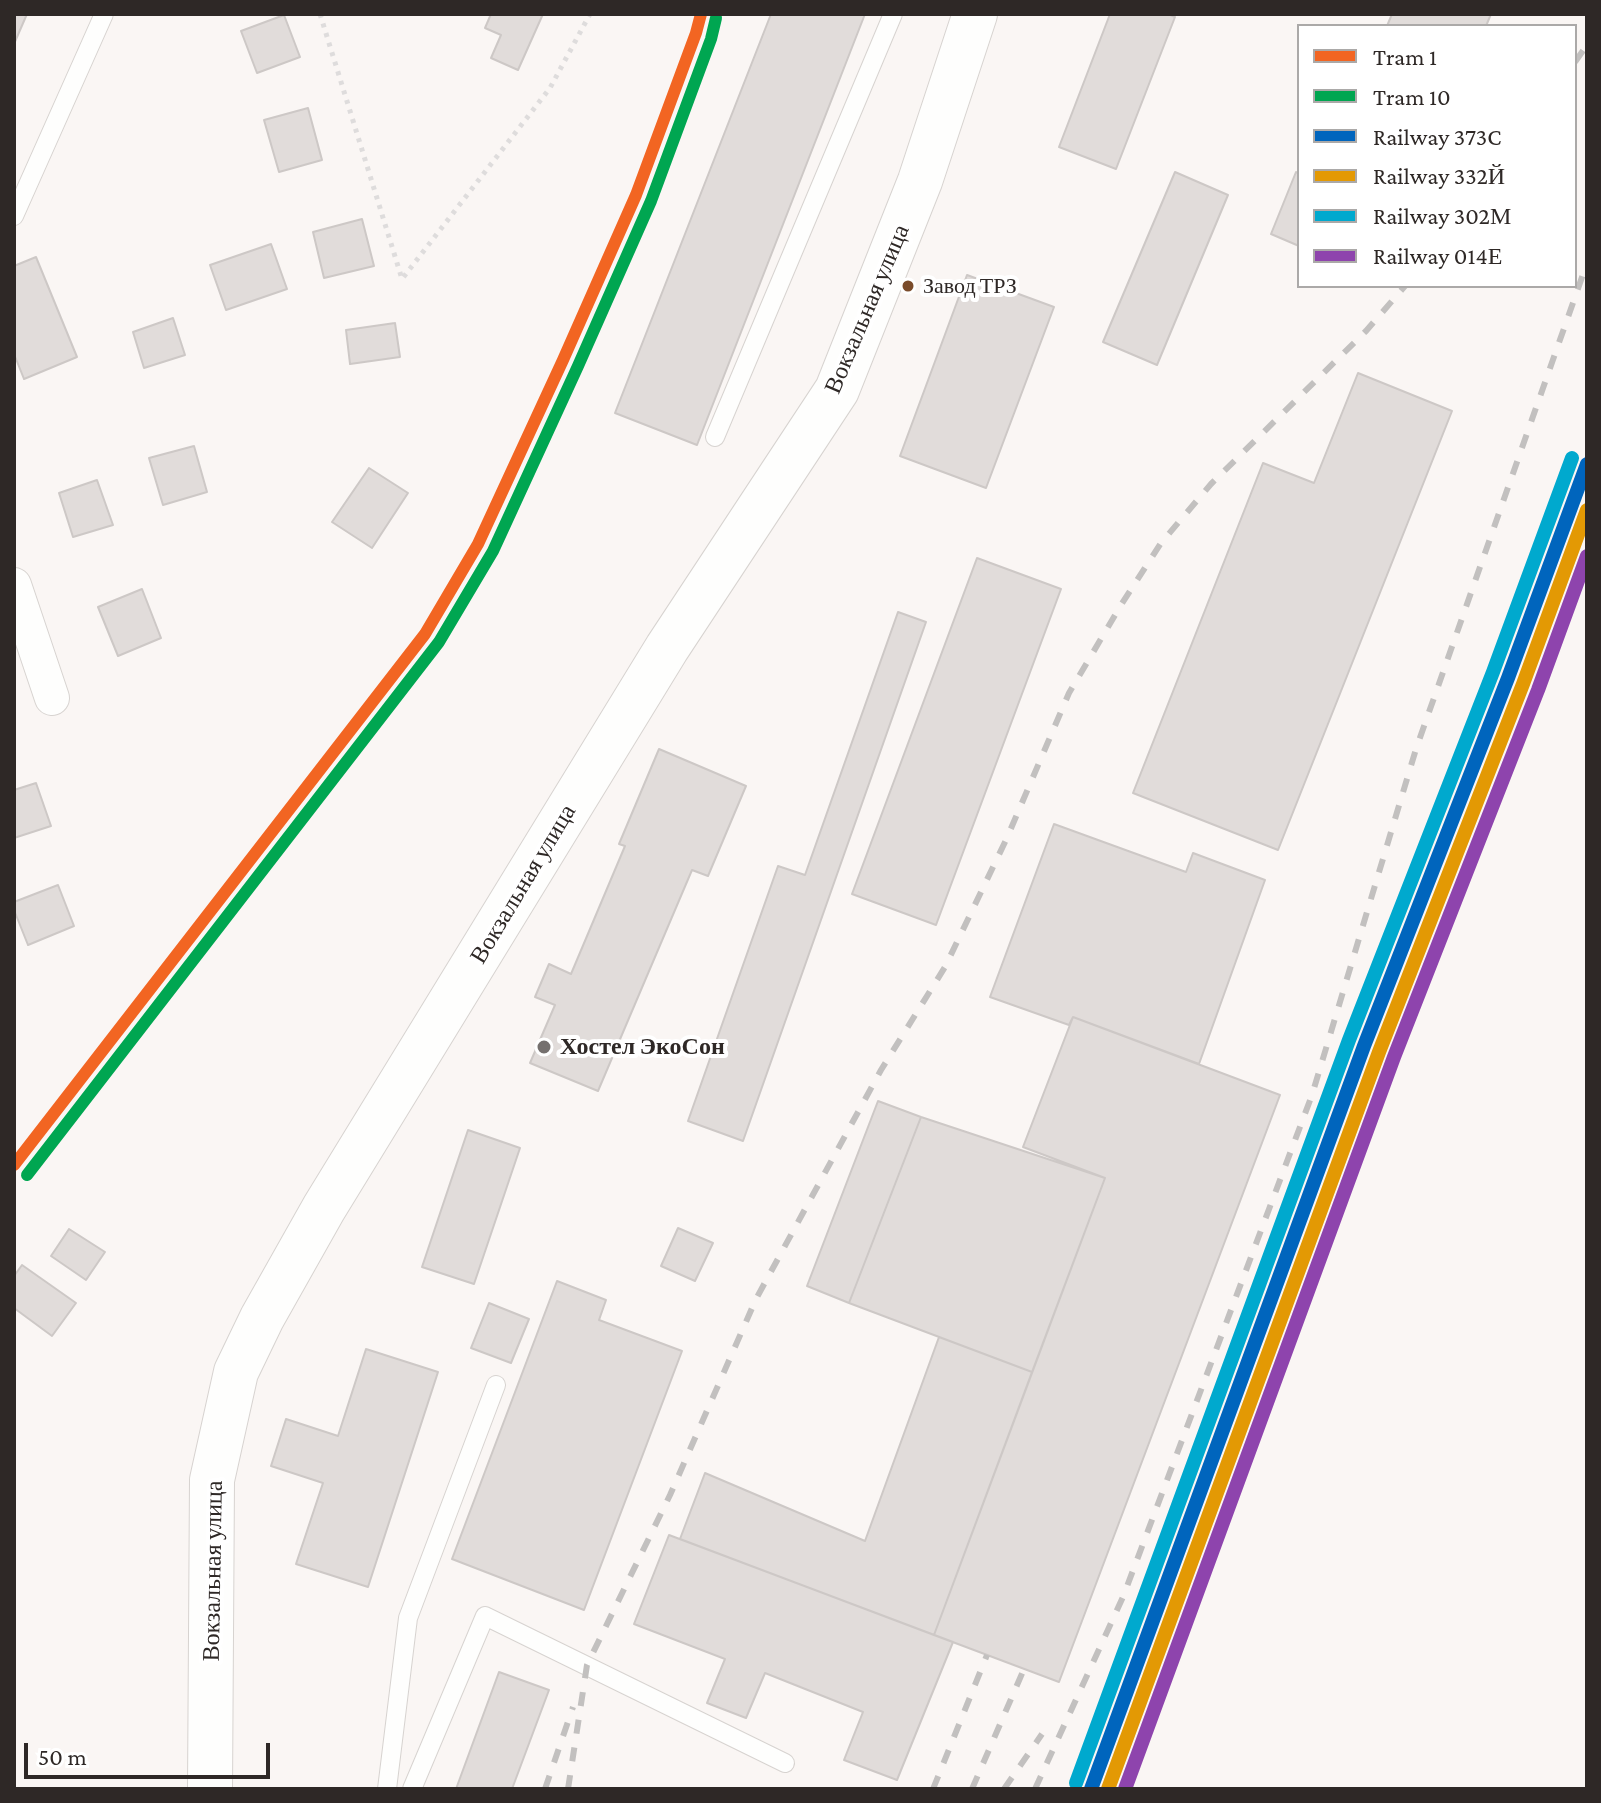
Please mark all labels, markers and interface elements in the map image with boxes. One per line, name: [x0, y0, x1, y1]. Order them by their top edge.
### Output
legend: [1297, 24, 1577, 288]
text: Tram 1: [1373, 43, 1437, 70]
text: Tram 10: [1373, 83, 1451, 110]
text: Railway 373C: [1373, 123, 1501, 150]
text: Railway 332Й: [1373, 162, 1505, 189]
text: Railway 302М: [1373, 202, 1511, 229]
street label: Вокзальная улица: [818, 220, 916, 398]
text: Railway 014Е: [1373, 242, 1502, 269]
place label: Завод ТРЗ: [923, 273, 1017, 299]
marker: Завод ТРЗ: [900, 278, 916, 294]
street label: Вокзальная улица: [464, 799, 582, 969]
place label: Хостел ЭкоСон: [560, 1033, 725, 1061]
marker: Хостел ЭкоСон: [535, 1038, 553, 1056]
street label: Вокзальная улица: [197, 1480, 229, 1662]
scale bar: [28, 1727, 274, 1777]
text: 50 m: [38, 1743, 87, 1770]

